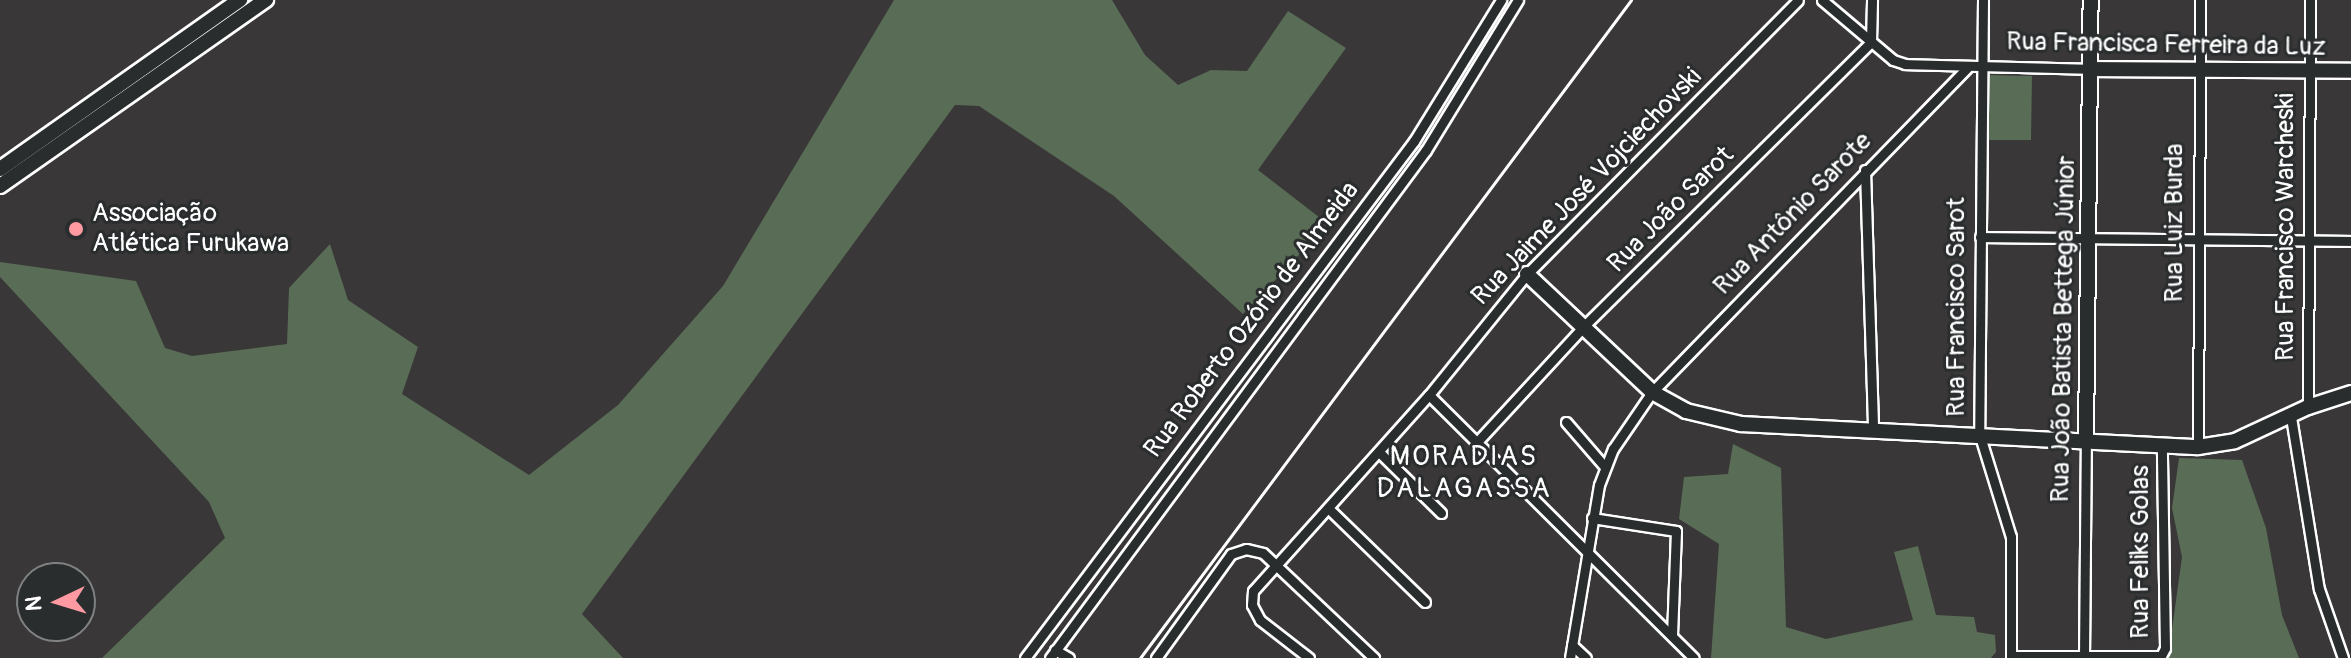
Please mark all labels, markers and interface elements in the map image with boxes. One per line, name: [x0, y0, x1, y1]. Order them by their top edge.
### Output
street label: Rua Francisca Ferreira da Luz: [2006, 27, 2326, 63]
street label: Rua Jaime José Vojciechovski: [1465, 62, 1709, 312]
street label: Rua Francisco Warcheski: [2270, 93, 2302, 361]
street label: Rua Antônio Sarote: [1707, 126, 1879, 302]
street label: Rua João Sarot: [1601, 140, 1741, 280]
street label: Rua Luiz Burda: [2159, 144, 2191, 302]
street label: Rua João Batista Bettega Júnior: [2045, 155, 2083, 503]
street label: Rua Roberto Ozório de Almeida: [1138, 176, 1366, 464]
street label: Rua Francisco Sarot: [1941, 197, 1973, 417]
place label: Associação Atlética Furukawa: [92, 198, 289, 260]
marker: Associação Atlética Furukawa: [67, 220, 85, 238]
district label: MORADIAS DALAGASSA: [1376, 440, 1552, 506]
street label: Rua Feliks Golas: [2125, 465, 2157, 639]
north arrow: [16, 562, 96, 642]
text: N: [20, 595, 49, 612]

